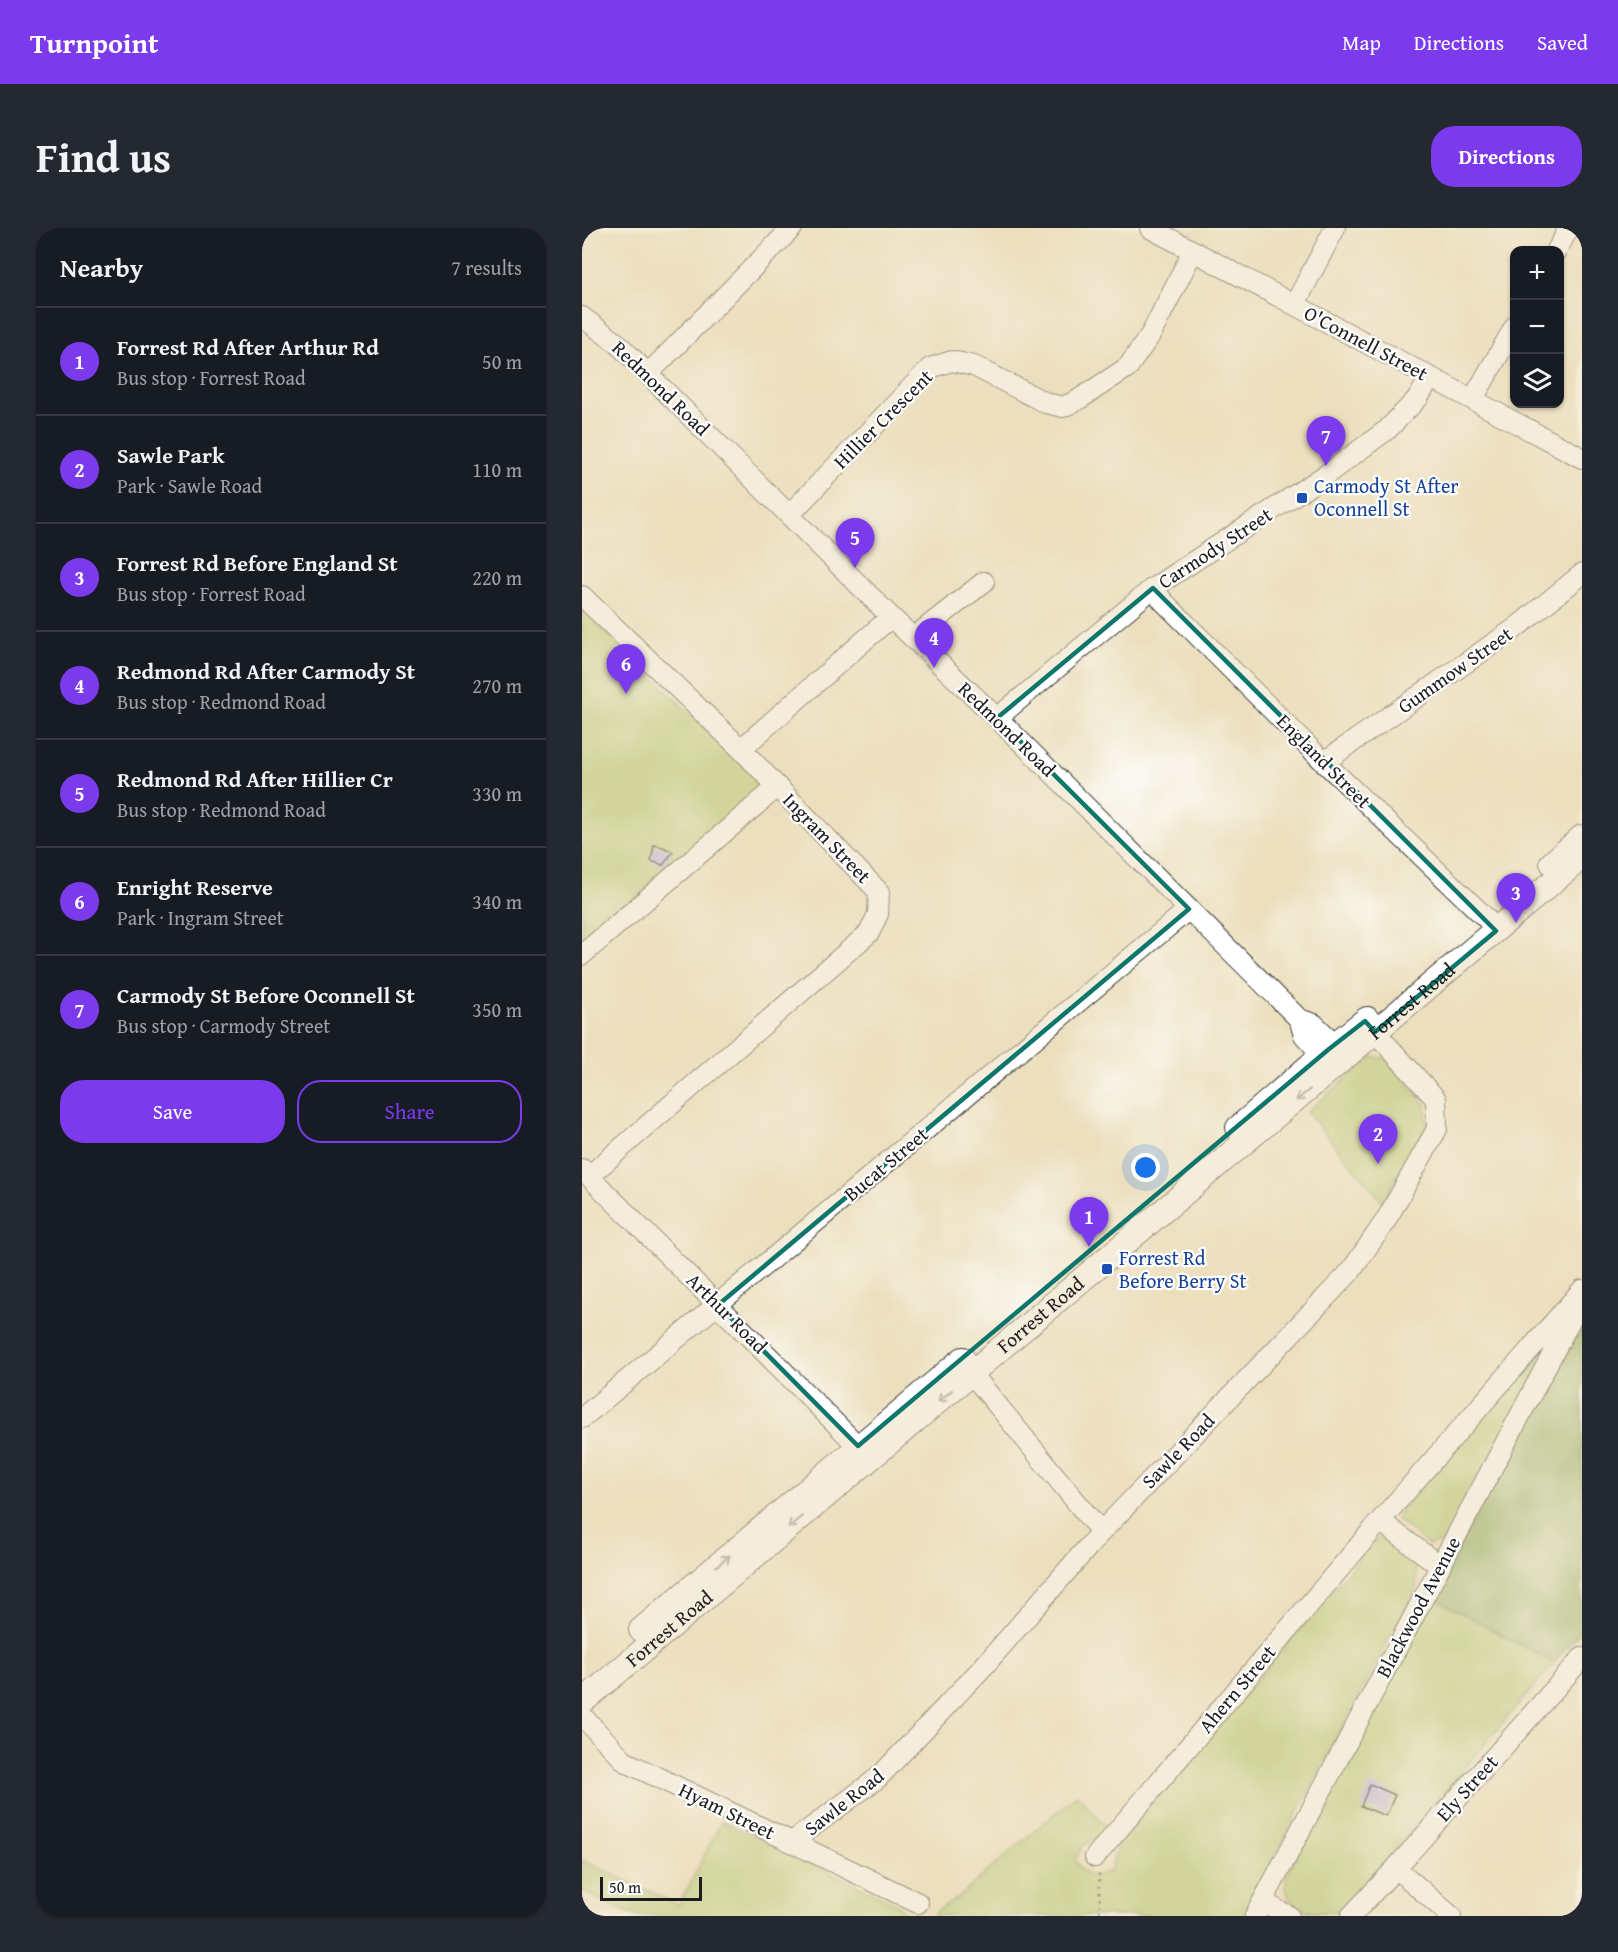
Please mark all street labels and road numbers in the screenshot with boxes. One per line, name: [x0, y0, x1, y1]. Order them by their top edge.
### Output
street label: O'Connell Street: [1299, 298, 1433, 387]
street label: Redmond Road: [606, 333, 717, 442]
street label: Hillier Crescent: [826, 362, 939, 475]
street label: Carmody Street: [1152, 500, 1277, 595]
street label: Gummow Street: [1391, 619, 1518, 720]
street label: Redmond Road: [952, 674, 1063, 783]
street label: England Street: [1271, 707, 1378, 814]
street label: Ingram Street: [777, 786, 878, 890]
street label: Forrest Road: [1361, 955, 1461, 1046]
street label: Bucat Street: [837, 1120, 934, 1208]
street label: Arthur Road: [680, 1266, 775, 1360]
street label: Forrest Road: [990, 1269, 1090, 1360]
street label: Sawle Road: [1134, 1406, 1221, 1495]
street label: Blackwood Avenue: [1368, 1531, 1467, 1682]
street label: Forrest Road: [619, 1583, 719, 1673]
street label: Ahern Street: [1191, 1638, 1282, 1739]
street label: Ely Street: [1429, 1748, 1504, 1827]
street label: Sawle Road: [798, 1761, 890, 1842]
street label: Hyam Street: [674, 1775, 780, 1846]

